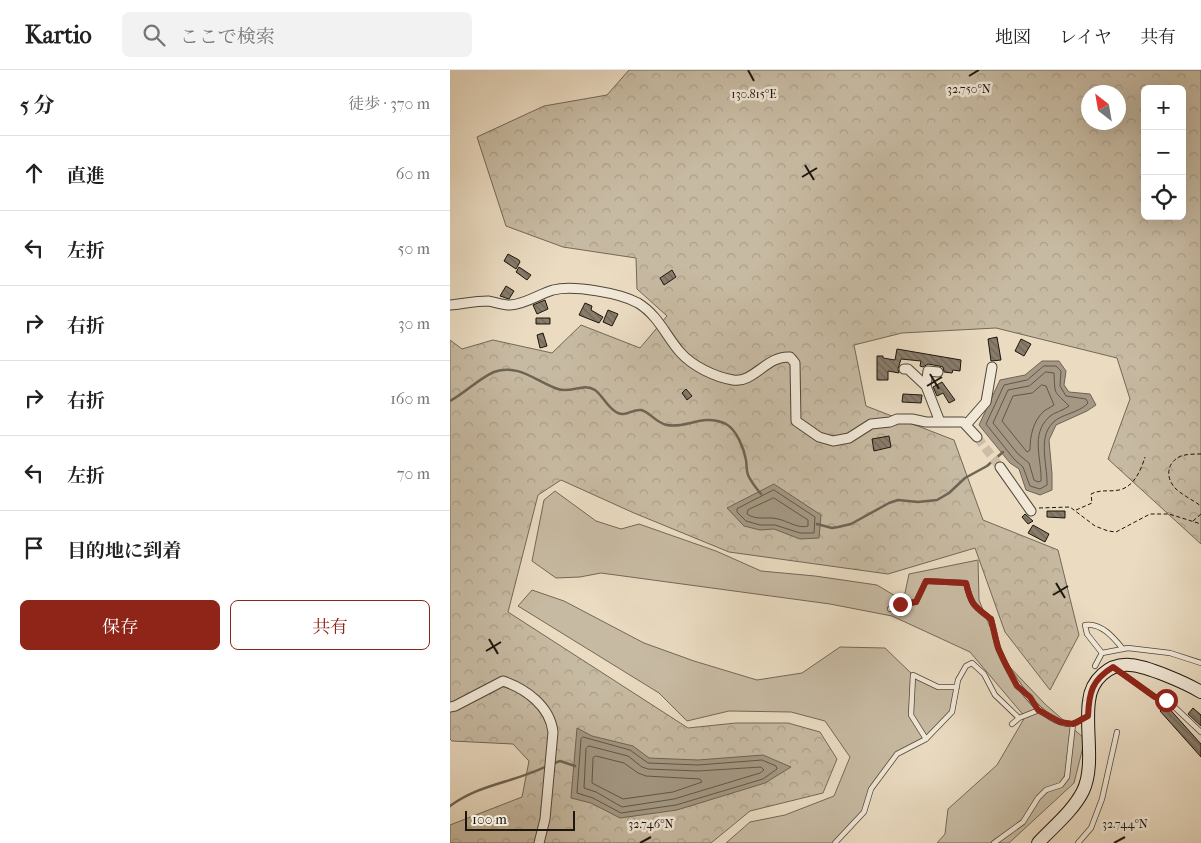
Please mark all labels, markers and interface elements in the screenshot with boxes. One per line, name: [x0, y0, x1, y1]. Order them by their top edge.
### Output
search box: [122, 12, 472, 57]
text: Kartio: [25, 21, 92, 49]
icon: search: [140, 21, 168, 49]
text: ここで検索: [180, 26, 275, 48]
text: 地図: [995, 27, 1031, 48]
text: レイヤ: [1059, 27, 1112, 48]
text: 共有: [1140, 27, 1176, 48]
text: 32.750°N: [947, 82, 991, 96]
north arrow: [1081, 85, 1126, 130]
map controls: [1141, 85, 1186, 220]
button: +: [1141, 85, 1186, 130]
text: 130.815°E: [731, 87, 777, 101]
text: 5 分: [20, 93, 55, 117]
text: 徒歩 · 370 m: [348, 94, 430, 113]
button: −: [1141, 130, 1186, 175]
icon: ahead: [20, 159, 48, 187]
text: 60 m: [396, 164, 430, 183]
text: 直進: [67, 165, 105, 187]
button: locate: [1141, 175, 1186, 220]
icon: left: [20, 234, 48, 262]
text: 50 m: [398, 239, 430, 258]
text: 左折: [67, 240, 105, 262]
icon: right: [20, 309, 48, 337]
text: 30 m: [398, 314, 430, 333]
text: 右折: [67, 315, 105, 337]
icon: right: [20, 384, 48, 412]
text: 160 m: [390, 389, 430, 408]
text: 右折: [67, 390, 105, 412]
icon: left: [20, 459, 48, 487]
text: 70 m: [397, 464, 430, 483]
text: 左折: [67, 465, 105, 487]
icon: arrive: [20, 534, 48, 562]
text: 目的地に到着: [67, 540, 181, 562]
route end: [889, 593, 912, 616]
button: 保存: [20, 600, 220, 650]
button: 共有: [230, 600, 430, 650]
route start: [1155, 689, 1178, 712]
scale bar: [465, 808, 575, 831]
text: 100 m: [472, 811, 507, 828]
text: 32.746°N: [628, 817, 674, 831]
text: 32.744°N: [1102, 817, 1148, 831]

